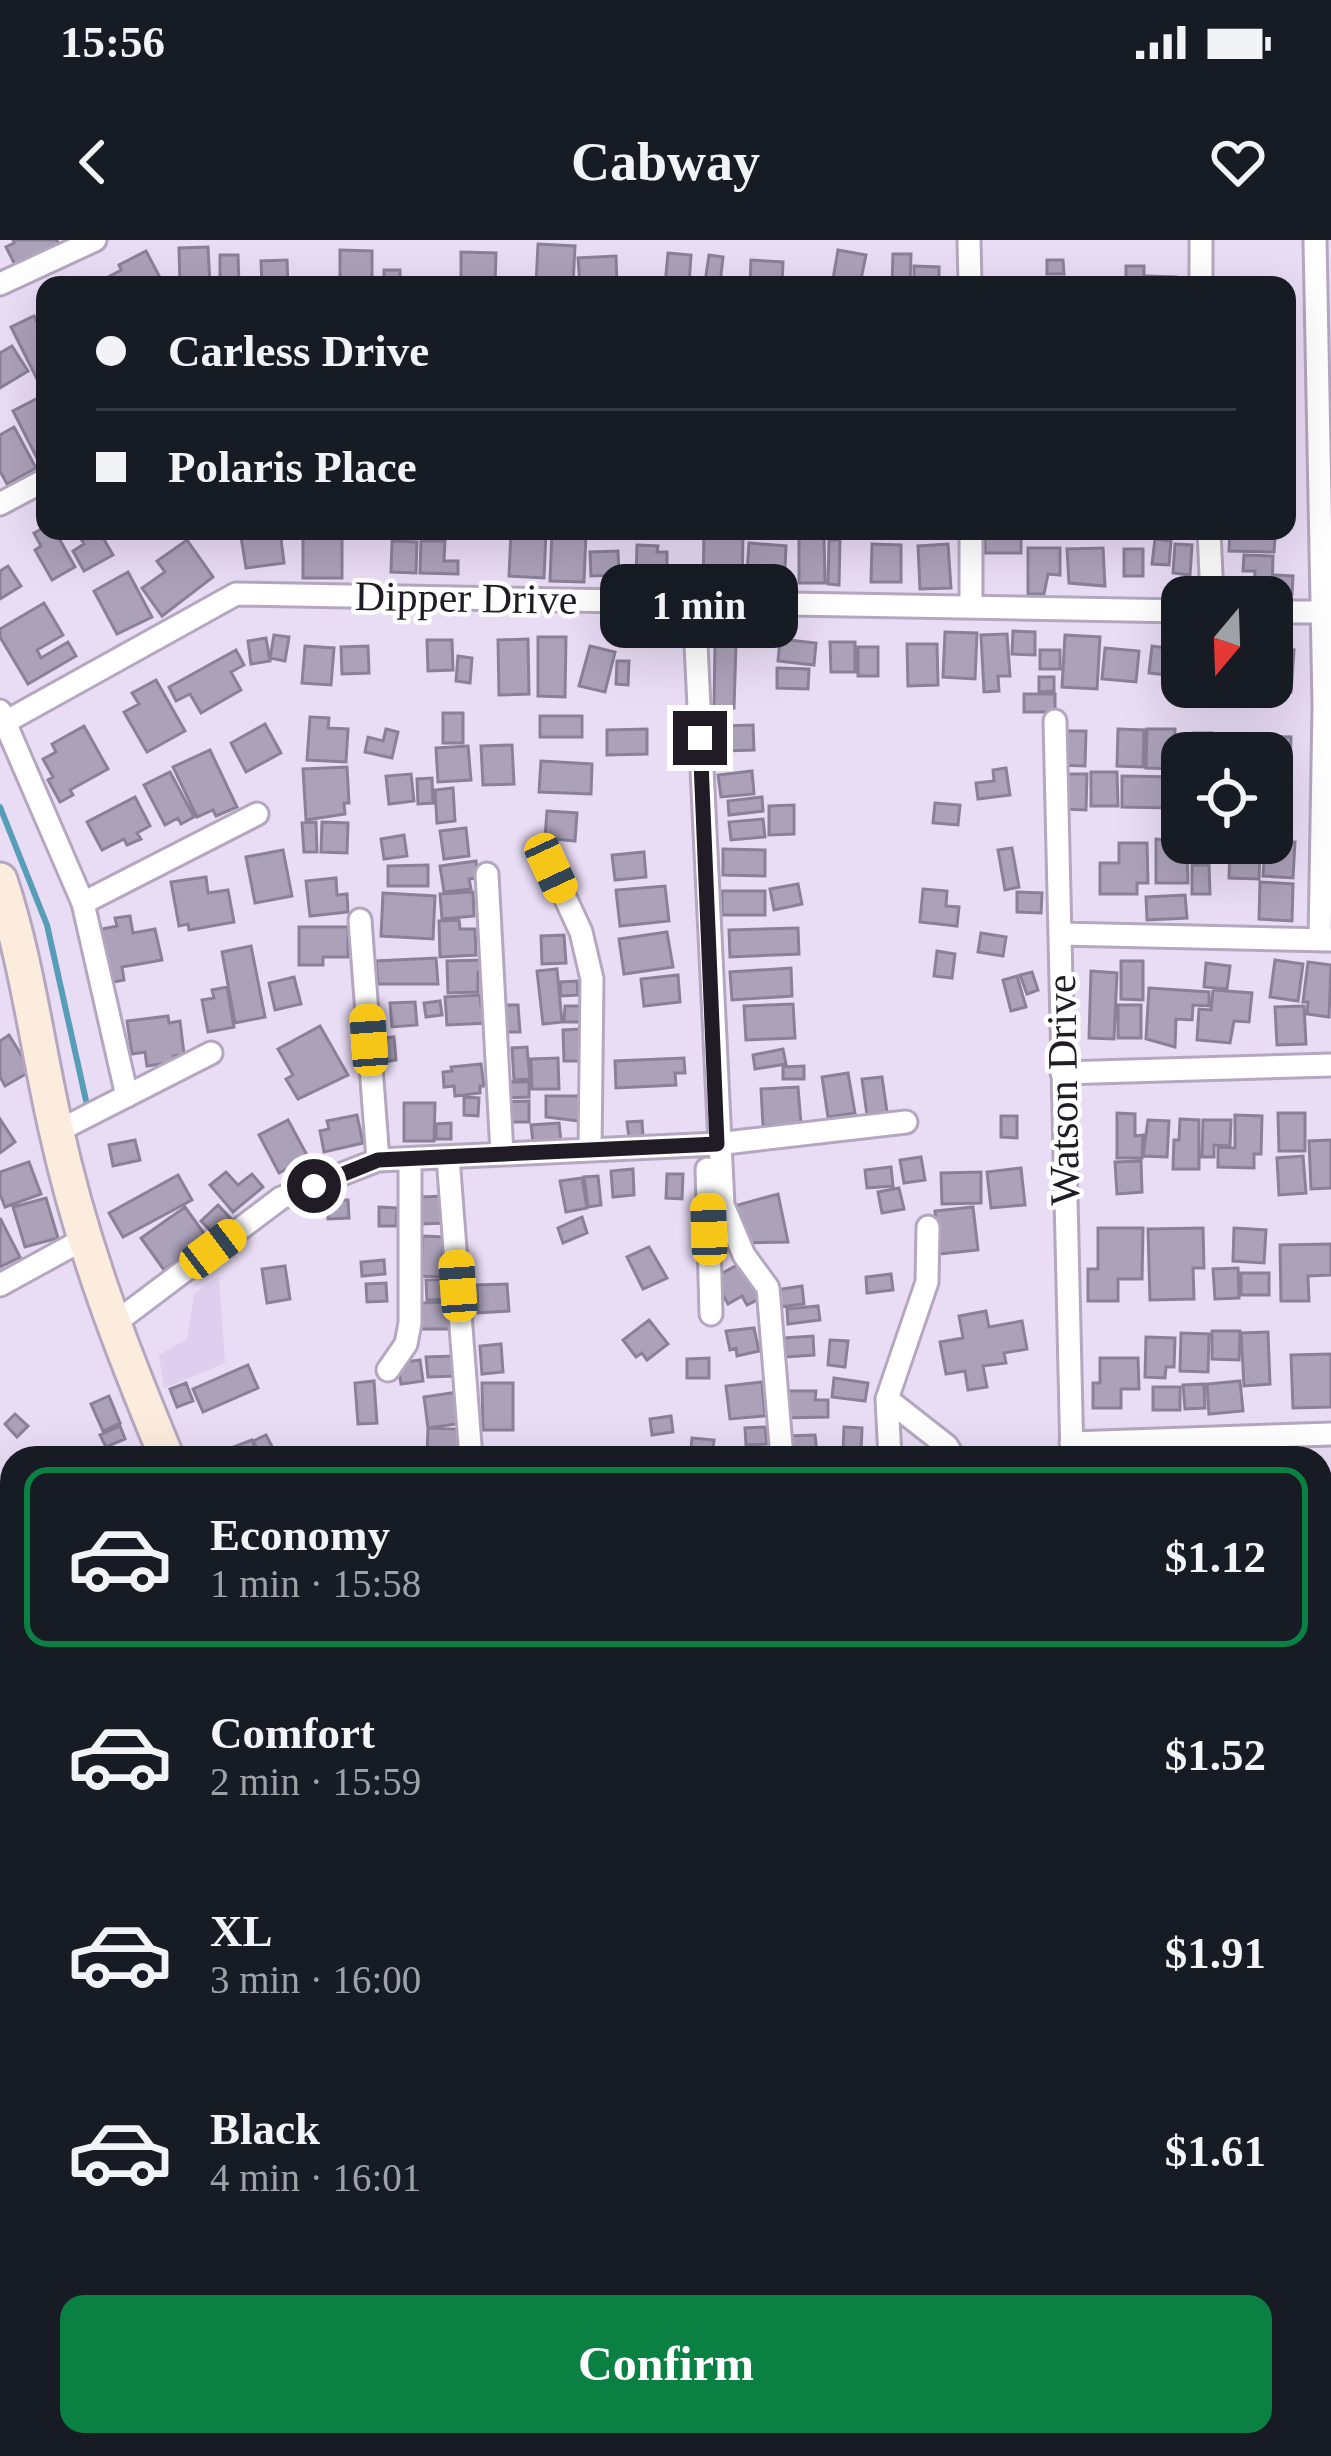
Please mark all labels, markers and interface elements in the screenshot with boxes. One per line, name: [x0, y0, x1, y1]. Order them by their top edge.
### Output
text: 15:56: [60, 17, 165, 67]
icon: back: [60, 129, 126, 195]
icon: heart: [1205, 129, 1271, 195]
text: Cabway: [571, 132, 760, 192]
text: Carless Drive: [168, 326, 429, 376]
text: Polaris Place: [168, 442, 417, 492]
callout: 1 min: [601, 564, 799, 648]
street label: Dipper Drive: [354, 573, 578, 623]
north arrow: [1161, 576, 1293, 708]
map controls: [1161, 576, 1293, 864]
text: 1 min: [652, 584, 746, 627]
route end: [673, 711, 727, 765]
button: locate: [1161, 732, 1293, 864]
car: [519, 828, 583, 908]
street label: Watson Drive: [1038, 974, 1088, 1206]
car: [349, 1003, 389, 1077]
route start: [287, 1159, 341, 1213]
car: [690, 1192, 728, 1266]
car: [173, 1213, 253, 1285]
car: [438, 1249, 478, 1323]
icon: car: [66, 1503, 174, 1611]
text: Economy: [210, 1510, 390, 1560]
text: $1.12: [1165, 1532, 1266, 1582]
text: 1 min · 15:58: [210, 1562, 421, 1605]
icon: car: [66, 1701, 174, 1809]
text: Comfort: [210, 1708, 375, 1758]
text: $1.52: [1165, 1730, 1266, 1780]
text: 2 min · 15:59: [210, 1760, 421, 1803]
icon: car: [66, 1899, 174, 2007]
text: XL: [210, 1906, 273, 1956]
text: $1.91: [1165, 1928, 1266, 1978]
text: 3 min · 16:00: [210, 1958, 421, 2001]
icon: car: [66, 2097, 174, 2205]
text: Black: [210, 2104, 320, 2154]
text: $1.61: [1165, 2126, 1266, 2176]
text: 4 min · 16:01: [210, 2156, 421, 2199]
button: Confirm: [60, 2295, 1272, 2433]

